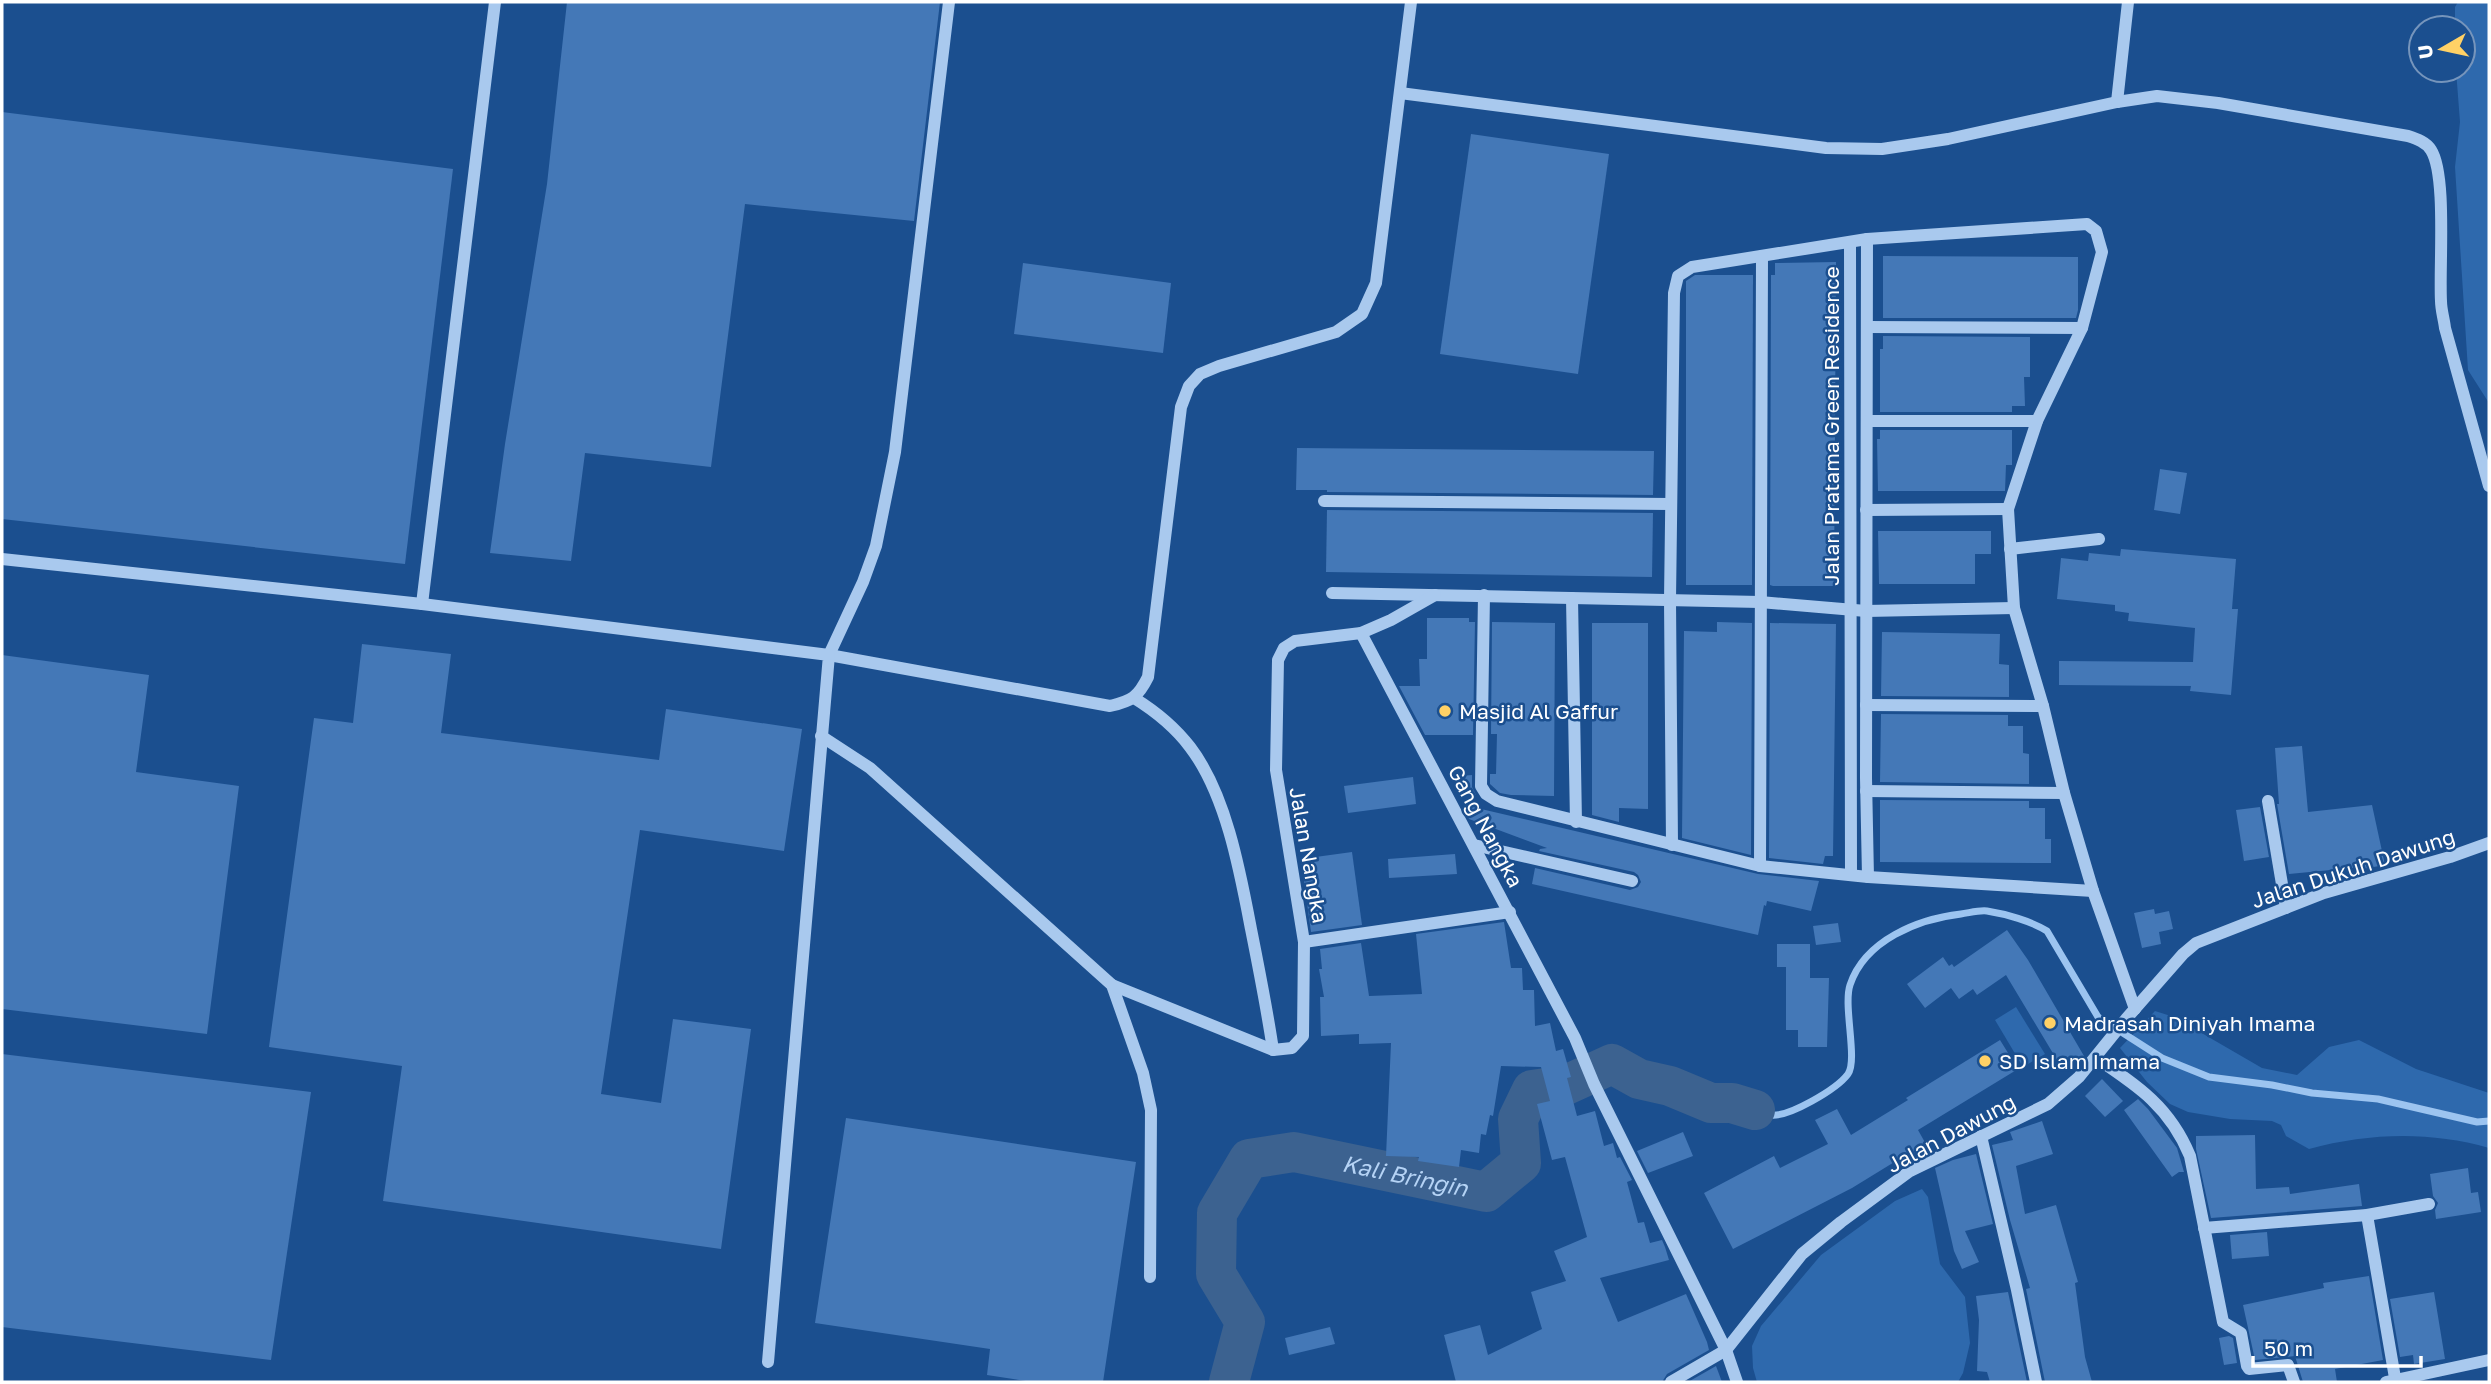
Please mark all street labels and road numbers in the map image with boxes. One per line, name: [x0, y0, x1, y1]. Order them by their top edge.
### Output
street label: Jalan Pratama Green Residence: [1818, 266, 1844, 586]
street label: Gang Nangka: [1443, 760, 1529, 892]
street label: Jalan Nangka: [1284, 785, 1334, 925]
street label: Jalan Dukuh Dawung: [2248, 823, 2458, 913]
street label: Jalan Dawung: [1882, 1088, 2020, 1178]

